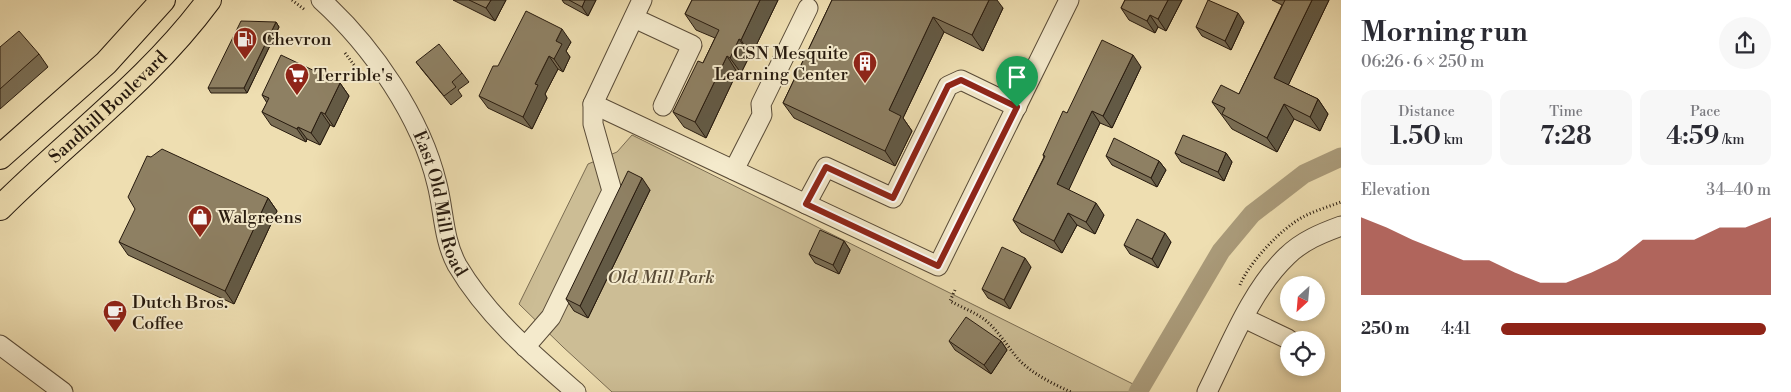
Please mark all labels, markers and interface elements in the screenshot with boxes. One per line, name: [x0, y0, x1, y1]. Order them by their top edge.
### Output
text: Morning run: [1361, 15, 1528, 50]
button: share: [1719, 17, 1771, 69]
fuel station icon: Chevron: [232, 26, 258, 60]
place label: Chevron: [262, 28, 332, 51]
place label: CSN Mesquite Learning Center: [714, 42, 848, 86]
street label: Sandhill Boulevard: [44, 45, 173, 168]
building icon: CSN Mesquite Learning Center: [852, 50, 878, 84]
text: 06:26 · 6 × 250 m: [1361, 52, 1484, 72]
pin: [996, 56, 1038, 107]
supermarket icon: Terrible's: [284, 62, 310, 96]
icon: arrive: [1003, 63, 1031, 91]
place label: Terrible's: [314, 64, 393, 87]
text: Distance: [1398, 103, 1455, 121]
text: Time: [1549, 103, 1583, 121]
text: Pace: [1690, 103, 1720, 121]
text: 1.50: [1390, 121, 1441, 152]
text: 7:28: [1540, 121, 1592, 152]
text: 4:59: [1666, 121, 1719, 152]
street label: East Old Mill Road: [408, 127, 473, 281]
text: km: [1441, 131, 1463, 149]
text: /km: [1719, 131, 1744, 149]
text: Elevation: [1361, 180, 1430, 200]
text: 34–40 m: [1706, 180, 1771, 200]
shop icon: Walgreens: [187, 204, 213, 238]
place label: Walgreens: [217, 206, 302, 229]
park label: Old Mill Park: [607, 266, 715, 289]
north arrow: [1280, 276, 1325, 321]
map controls: [1280, 276, 1325, 376]
place label: Dutch Bros. Coffee: [132, 291, 228, 335]
cafe icon: Dutch Bros. Coffee: [102, 299, 128, 333]
text: 250 m: [1361, 319, 1410, 339]
text: 4:41: [1441, 319, 1471, 339]
button: locate: [1280, 331, 1325, 376]

